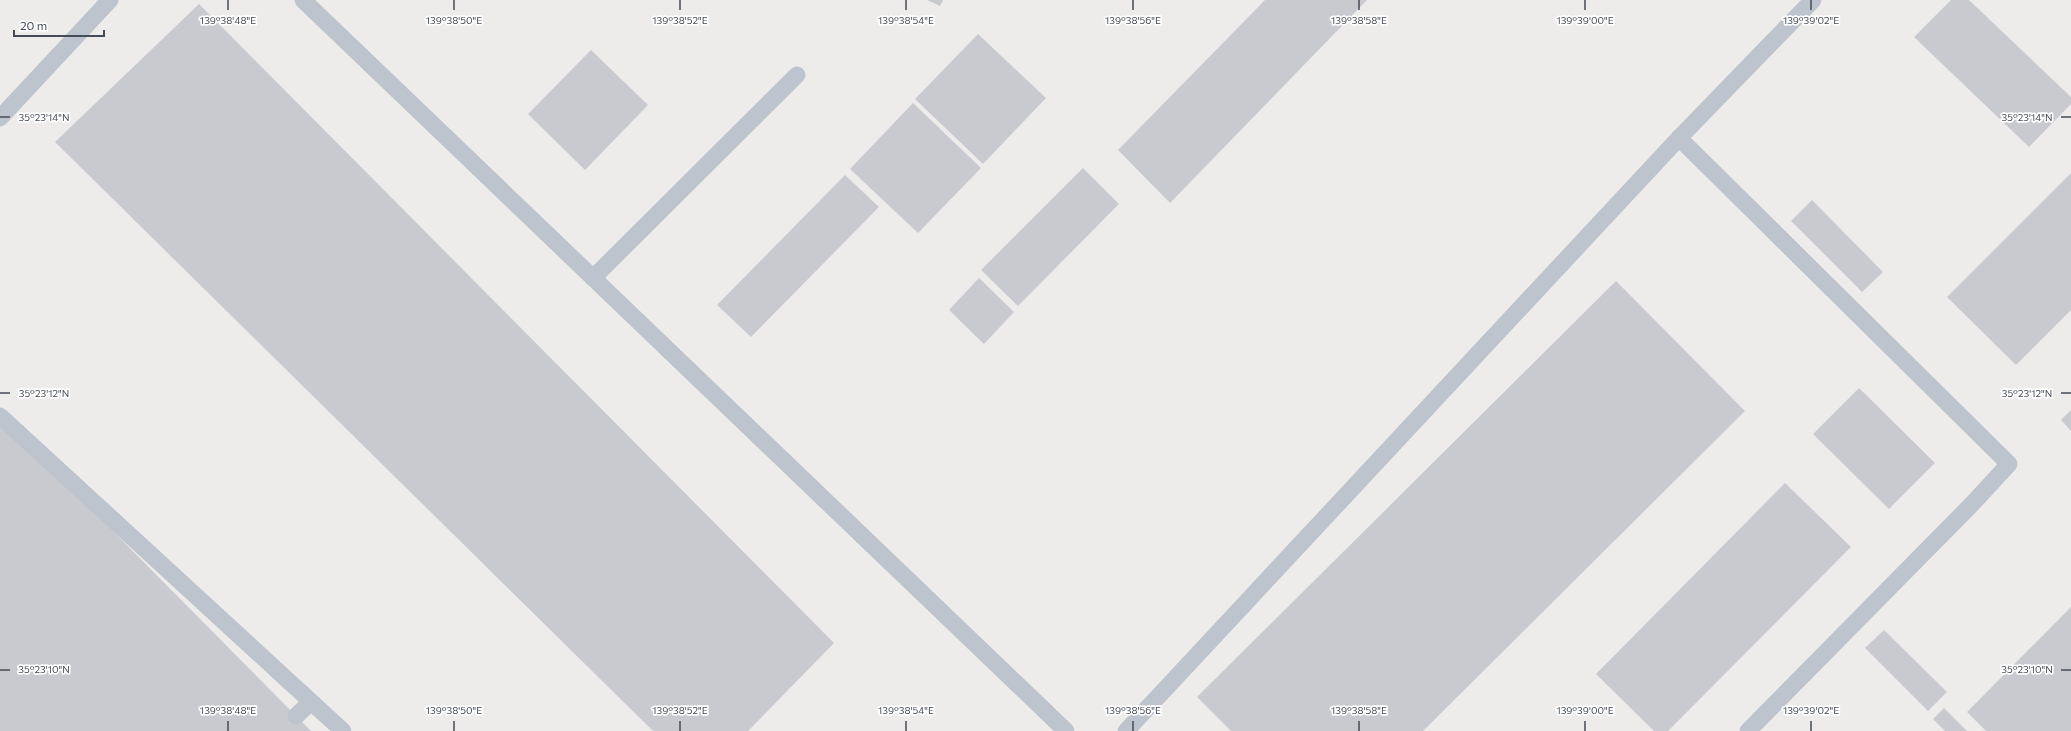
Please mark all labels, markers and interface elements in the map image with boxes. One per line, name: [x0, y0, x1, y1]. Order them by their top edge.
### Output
scale bar: [14, 12, 104, 38]
text: 139°38'48"E: [200, 14, 256, 26]
text: 139°38'50"E: [426, 14, 482, 26]
text: 139°38'52"E: [652, 14, 708, 26]
text: 139°38'54"E: [878, 14, 934, 26]
text: 139°38'56"E: [1105, 14, 1161, 26]
text: 139°38'58"E: [1331, 14, 1387, 26]
text: 139°39'00"E: [1556, 14, 1614, 26]
text: 139°39'02"E: [1783, 14, 1839, 26]
text: 20 m: [20, 18, 47, 32]
text: 35°23'14"N: [19, 111, 69, 123]
text: 35°23'14"N: [2002, 111, 2052, 123]
text: 35°23'12"N: [19, 387, 69, 399]
text: 35°23'12"N: [2002, 387, 2052, 399]
text: 35°23'10"N: [18, 663, 70, 675]
text: 35°23'10"N: [2001, 663, 2053, 675]
text: 139°38'48"E: [200, 704, 256, 716]
text: 139°38'50"E: [426, 704, 482, 716]
text: 139°38'52"E: [652, 704, 708, 716]
text: 139°38'54"E: [878, 704, 934, 716]
text: 139°38'56"E: [1105, 704, 1161, 716]
text: 139°38'58"E: [1331, 704, 1387, 716]
text: 139°39'00"E: [1556, 704, 1614, 716]
text: 139°39'02"E: [1783, 704, 1839, 716]

